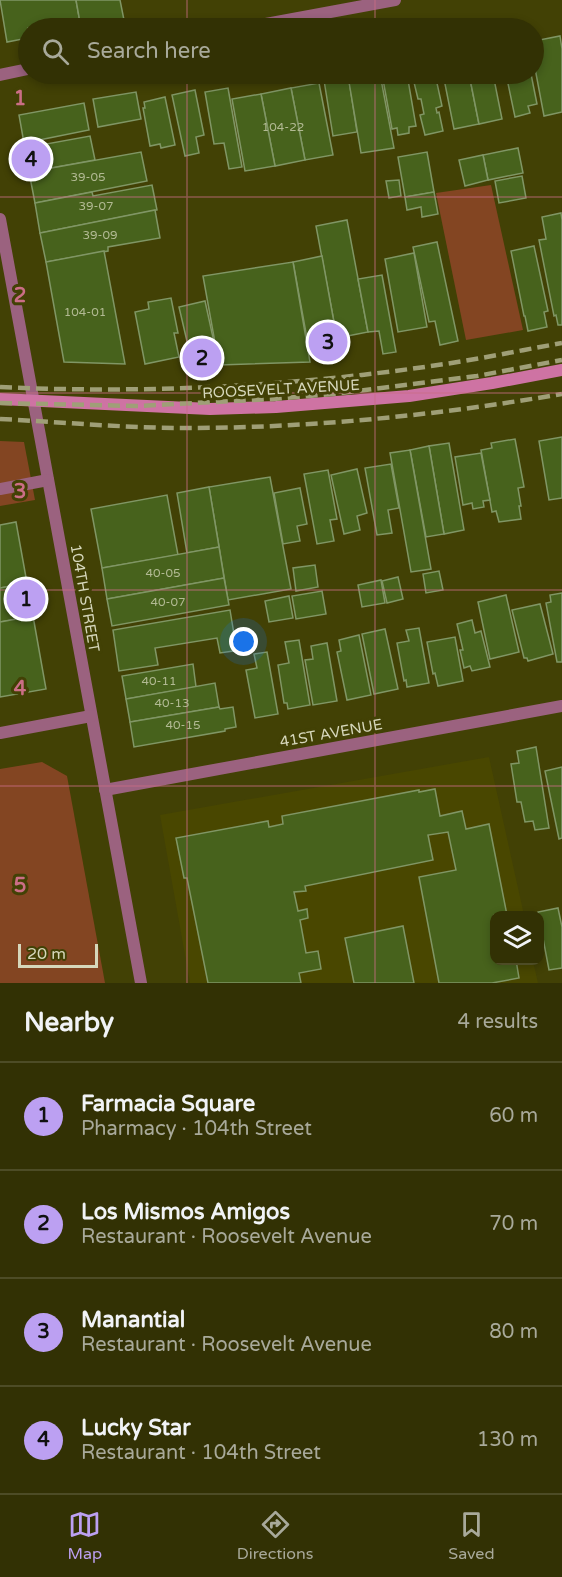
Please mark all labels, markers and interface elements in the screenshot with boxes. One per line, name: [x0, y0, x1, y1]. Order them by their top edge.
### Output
search box: [18, 18, 544, 84]
icon: search: [39, 35, 72, 68]
text: Search here: [87, 38, 211, 64]
text: 1: [14, 87, 26, 111]
house number: 104-22: [262, 120, 304, 134]
pin: 4: [12, 136, 51, 182]
house number: 39-05: [70, 170, 106, 184]
house number: 39-07: [78, 199, 114, 213]
house number: 39-09: [82, 228, 118, 242]
text: 2: [14, 284, 26, 308]
house number: 104-01: [64, 305, 106, 319]
pin: 3: [308, 320, 348, 364]
pin: 2: [182, 336, 222, 380]
street label: ROOSEVELT AVENUE: [202, 376, 360, 402]
text: 3: [14, 480, 26, 504]
street label: 104TH STREET: [67, 543, 103, 653]
house number: 40-05: [145, 566, 181, 580]
pin: 1: [6, 576, 46, 622]
house number: 40-07: [150, 595, 186, 609]
your location: [229, 627, 258, 656]
house number: 40-11: [141, 674, 177, 688]
text: 4: [14, 677, 27, 701]
house number: 40-13: [154, 696, 190, 710]
street label: 41ST AVENUE: [278, 715, 384, 751]
house number: 40-15: [165, 718, 201, 732]
text: 5: [14, 874, 26, 898]
map controls: [490, 911, 544, 965]
button: layers: [490, 911, 544, 965]
scale bar: [18, 941, 98, 968]
text: 20 m: [27, 944, 66, 964]
text: Nearby: [24, 1007, 114, 1038]
text: 4 results: [458, 1010, 538, 1034]
text: Farmacia Square: [81, 1091, 255, 1117]
text: 1: [37, 1104, 50, 1128]
text: 60 m: [489, 1104, 538, 1128]
text: Pharmacy · 104th Street: [81, 1117, 312, 1141]
text: Los Mismos Amigos: [81, 1199, 290, 1225]
text: 2: [37, 1212, 50, 1236]
text: 70 m: [489, 1212, 538, 1236]
text: Restaurant · Roosevelt Avenue: [81, 1225, 372, 1249]
text: Manantial: [81, 1307, 185, 1333]
text: 3: [37, 1320, 50, 1344]
text: 80 m: [489, 1320, 538, 1344]
text: Restaurant · Roosevelt Avenue: [81, 1333, 372, 1357]
text: Lucky Star: [81, 1415, 191, 1441]
text: 4: [37, 1428, 50, 1452]
text: 130 m: [477, 1428, 538, 1452]
text: Restaurant · 104th Street: [81, 1441, 321, 1465]
tab: Map: [67, 1508, 102, 1564]
tab: Directions: [237, 1508, 313, 1564]
tab: Saved: [448, 1508, 495, 1564]

